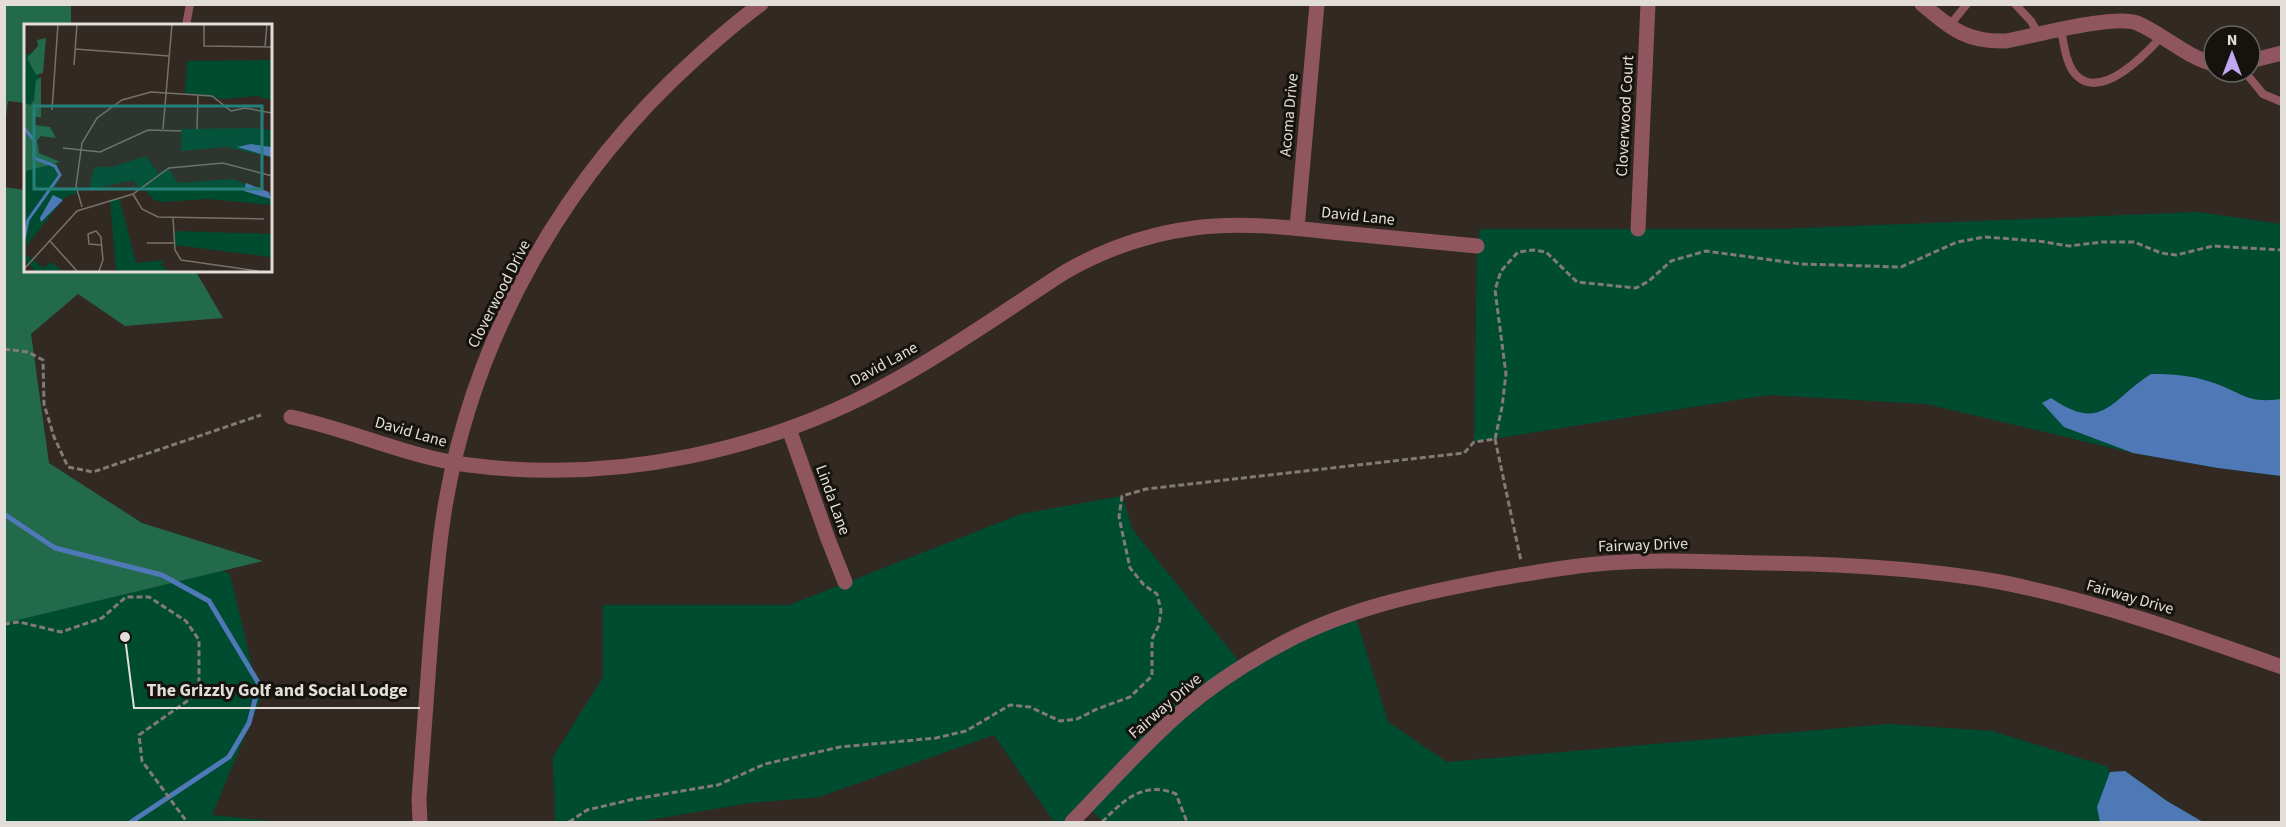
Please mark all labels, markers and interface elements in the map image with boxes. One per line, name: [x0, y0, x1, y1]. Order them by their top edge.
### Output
inset map: [24, 24, 272, 272]
north arrow: [2202, 24, 2262, 84]
text: N: [2227, 29, 2237, 51]
street label: Cloverwood Court: [1611, 54, 1639, 177]
street label: Acoma Drive: [1274, 72, 1304, 158]
street label: David Lane: [1320, 201, 1396, 231]
street label: Cloverwood Drive: [462, 236, 536, 352]
street label: David Lane: [846, 336, 922, 392]
street label: David Lane: [372, 411, 450, 453]
street label: Linda Lane: [810, 462, 856, 538]
street label: Fairway Drive: [1598, 532, 1688, 558]
street label: Fairway Drive: [2084, 574, 2176, 620]
street label: Fairway Drive: [1124, 668, 1206, 744]
callout: The Grizzly Golf and Social Lodge: [134, 672, 420, 708]
text: The Grizzly Golf and Social Lodge: [146, 678, 408, 703]

